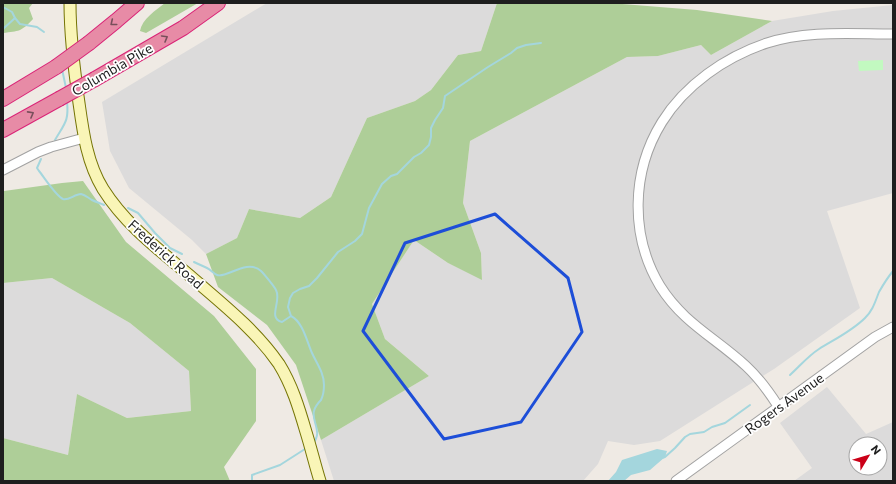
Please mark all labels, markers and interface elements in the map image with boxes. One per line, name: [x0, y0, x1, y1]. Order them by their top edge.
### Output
one-way arrow: [111, 19, 118, 26]
one-way arrow: [161, 36, 168, 43]
street label: Columbia Pike: [69, 39, 155, 99]
one-way arrow: [27, 112, 34, 119]
street label: Frederick Road: [125, 216, 207, 292]
street label: Rogers Avenue: [741, 369, 827, 437]
north arrow: [848, 436, 888, 476]
text: N: [869, 442, 884, 457]

